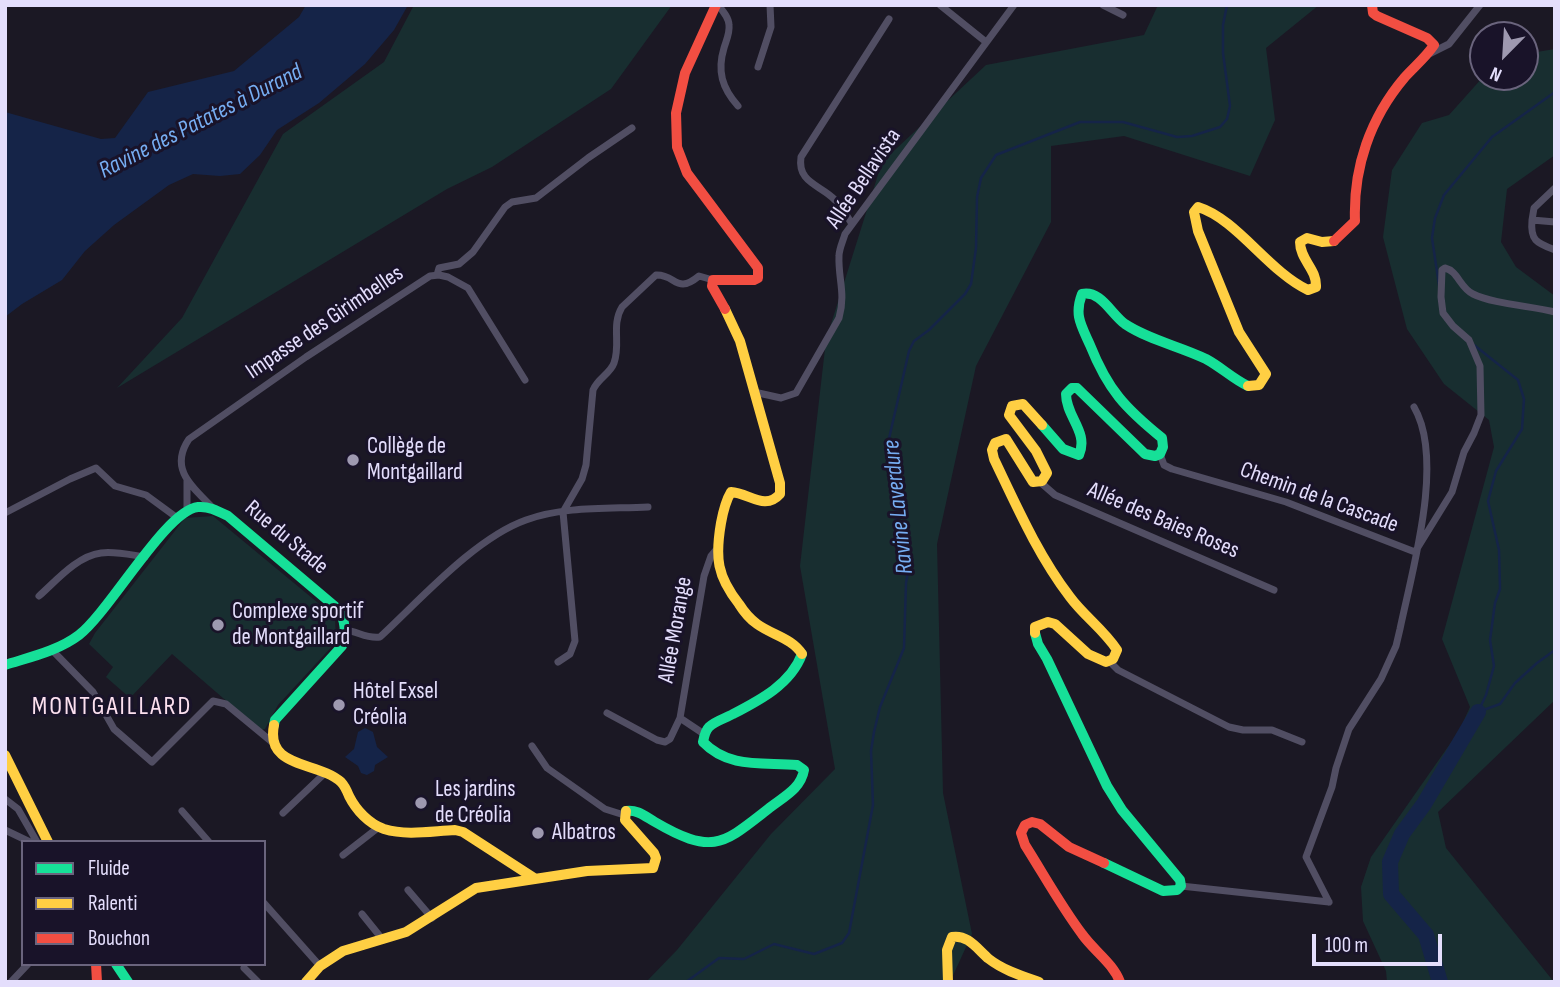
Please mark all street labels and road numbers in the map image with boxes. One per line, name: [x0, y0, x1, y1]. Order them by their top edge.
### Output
street label: Allée Bellavista: [820, 124, 908, 234]
street label: Impasse des Girimbelles: [241, 260, 409, 386]
street label: Chemin de la Cascade: [1236, 457, 1402, 539]
street label: Allée des Baies Roses: [1083, 477, 1243, 565]
street label: Rue du Stade: [239, 495, 333, 581]
street label: Allée Morange: [653, 575, 699, 685]

